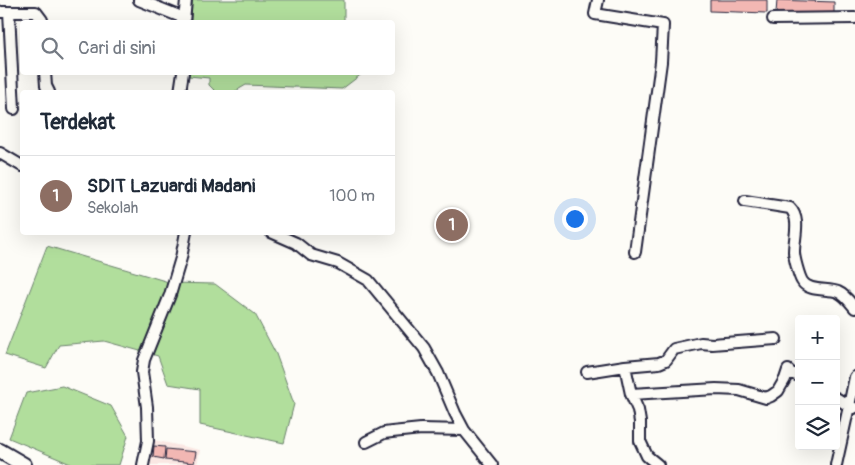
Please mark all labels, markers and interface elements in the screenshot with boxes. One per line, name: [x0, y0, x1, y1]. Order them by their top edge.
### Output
search box: [20, 20, 395, 75]
icon: search: [38, 34, 66, 62]
text: Cari di sini: [78, 36, 155, 60]
text: Terdekat: [40, 109, 115, 136]
text: SDIT Lazuardi Madani: [87, 174, 255, 198]
text: 1: [53, 186, 59, 206]
text: 100 m: [329, 186, 375, 206]
text: Sekolah: [87, 198, 138, 218]
pin: 1: [436, 206, 468, 244]
your location: [562, 206, 588, 232]
map controls: [795, 315, 840, 450]
button: +: [795, 315, 840, 360]
button: −: [795, 360, 840, 405]
button: layers: [795, 405, 840, 450]

